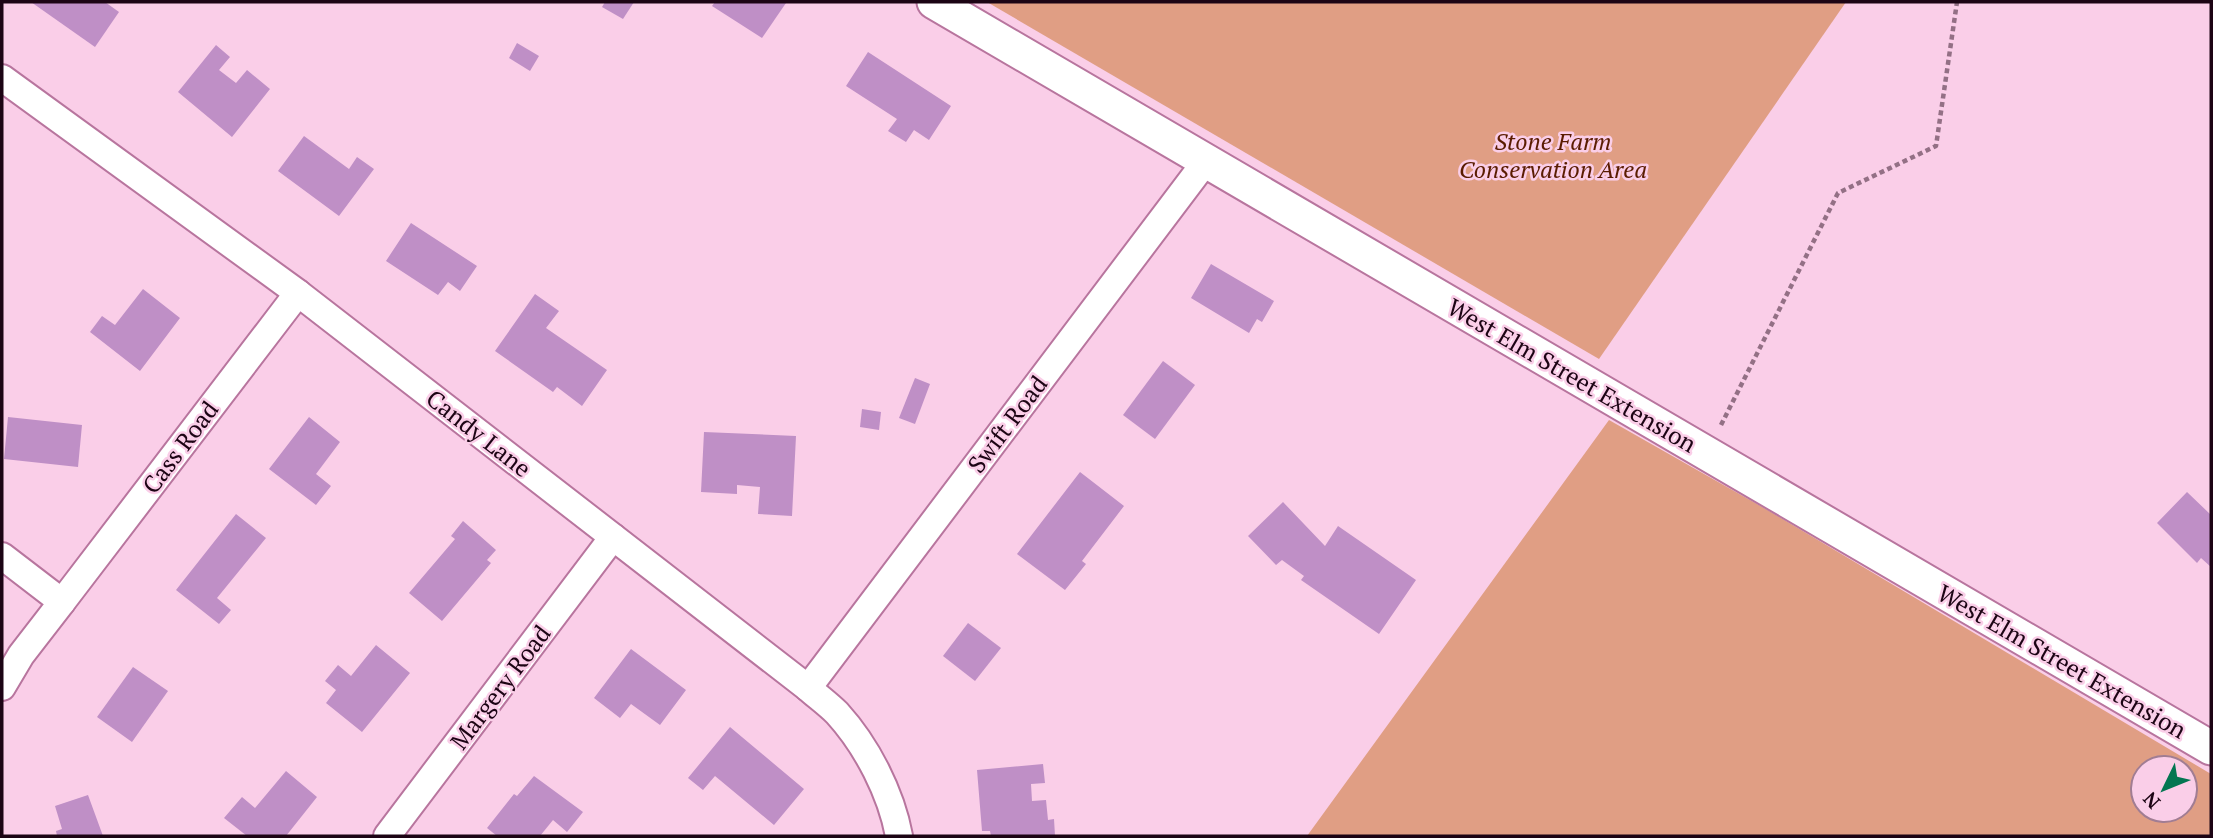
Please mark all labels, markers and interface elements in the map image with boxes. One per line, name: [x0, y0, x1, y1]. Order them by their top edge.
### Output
park label: Stone Farm Conservation Area: [1459, 125, 1647, 185]
street label: West Elm Street Extension: [1442, 291, 1702, 459]
street label: Swift Road: [960, 369, 1054, 479]
street label: Candy Lane: [420, 382, 538, 484]
street label: Cass Road: [135, 394, 225, 500]
street label: West Elm Street Extension: [1932, 577, 2192, 745]
street label: Margery Road: [443, 618, 557, 756]
north arrow: [2129, 754, 2199, 824]
text: N: [2137, 787, 2165, 815]

